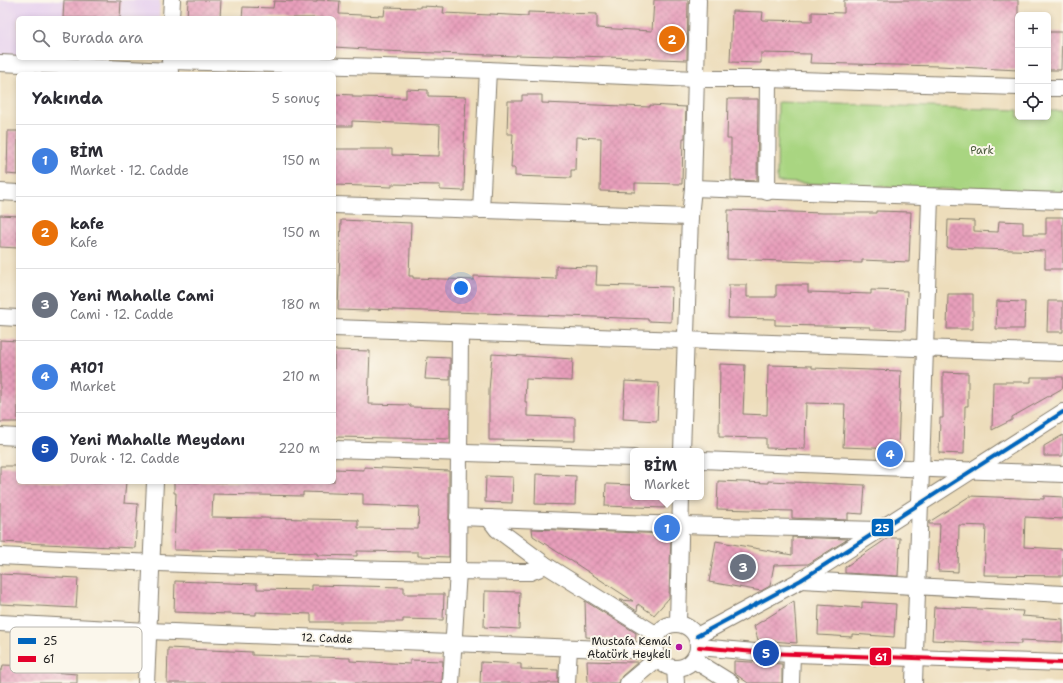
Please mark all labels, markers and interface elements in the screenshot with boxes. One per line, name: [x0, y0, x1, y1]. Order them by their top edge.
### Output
map controls: [1015, 12, 1051, 120]
button: +: [1015, 12, 1051, 48]
search box: [16, 16, 336, 60]
pin: 2: [659, 24, 685, 54]
icon: search: [30, 27, 52, 49]
text: Burada ara: [62, 28, 143, 48]
button: −: [1015, 48, 1051, 84]
button: locate: [1015, 84, 1051, 120]
text: Yakında: [32, 87, 103, 109]
text: 5 sonuç: [272, 90, 320, 107]
text: BİM: [70, 142, 103, 162]
park label: Park: [970, 143, 994, 158]
text: 1: [42, 152, 48, 169]
text: 150 m: [282, 152, 320, 169]
text: Market · 12. Cadde: [70, 162, 189, 179]
text: kafe: [70, 214, 104, 234]
text: 2: [40, 224, 50, 241]
text: 150 m: [282, 224, 320, 241]
text: Kafe: [70, 234, 98, 251]
your location: [451, 278, 471, 298]
text: Yeni Mahalle Cami: [70, 286, 214, 306]
text: 3: [40, 296, 50, 313]
text: 180 m: [281, 296, 320, 313]
text: Cami · 12. Cadde: [70, 306, 174, 323]
text: A101: [70, 358, 104, 378]
text: 4: [40, 368, 50, 385]
text: 210 m: [282, 368, 320, 385]
text: Market: [70, 378, 116, 395]
text: Yeni Mahalle Meydanı: [70, 430, 245, 450]
pin: 4: [877, 439, 903, 469]
text: 5: [41, 440, 49, 457]
text: 220 m: [278, 440, 320, 457]
popup: [630, 448, 704, 500]
text: Durak · 12. Cadde: [70, 450, 180, 467]
text: BİM: [644, 456, 677, 476]
text: Market: [644, 476, 690, 493]
pin: 1: [654, 513, 680, 543]
line badge: 25: [871, 518, 894, 537]
text: 25: [875, 521, 889, 536]
pin: 3: [730, 552, 756, 582]
legend: [10, 627, 142, 673]
street label: 12. Cadde: [301, 630, 353, 647]
text: 25: [43, 634, 57, 649]
place label: Mustafa Kemal Atatürk Heykeli: [587, 634, 672, 662]
pin: 5: [753, 638, 779, 668]
marker: Mustafa Kemal Atatürk Heykeli: [674, 642, 684, 652]
line badge: 61: [869, 647, 892, 666]
text: 61: [875, 650, 887, 665]
text: 61: [43, 652, 54, 667]

